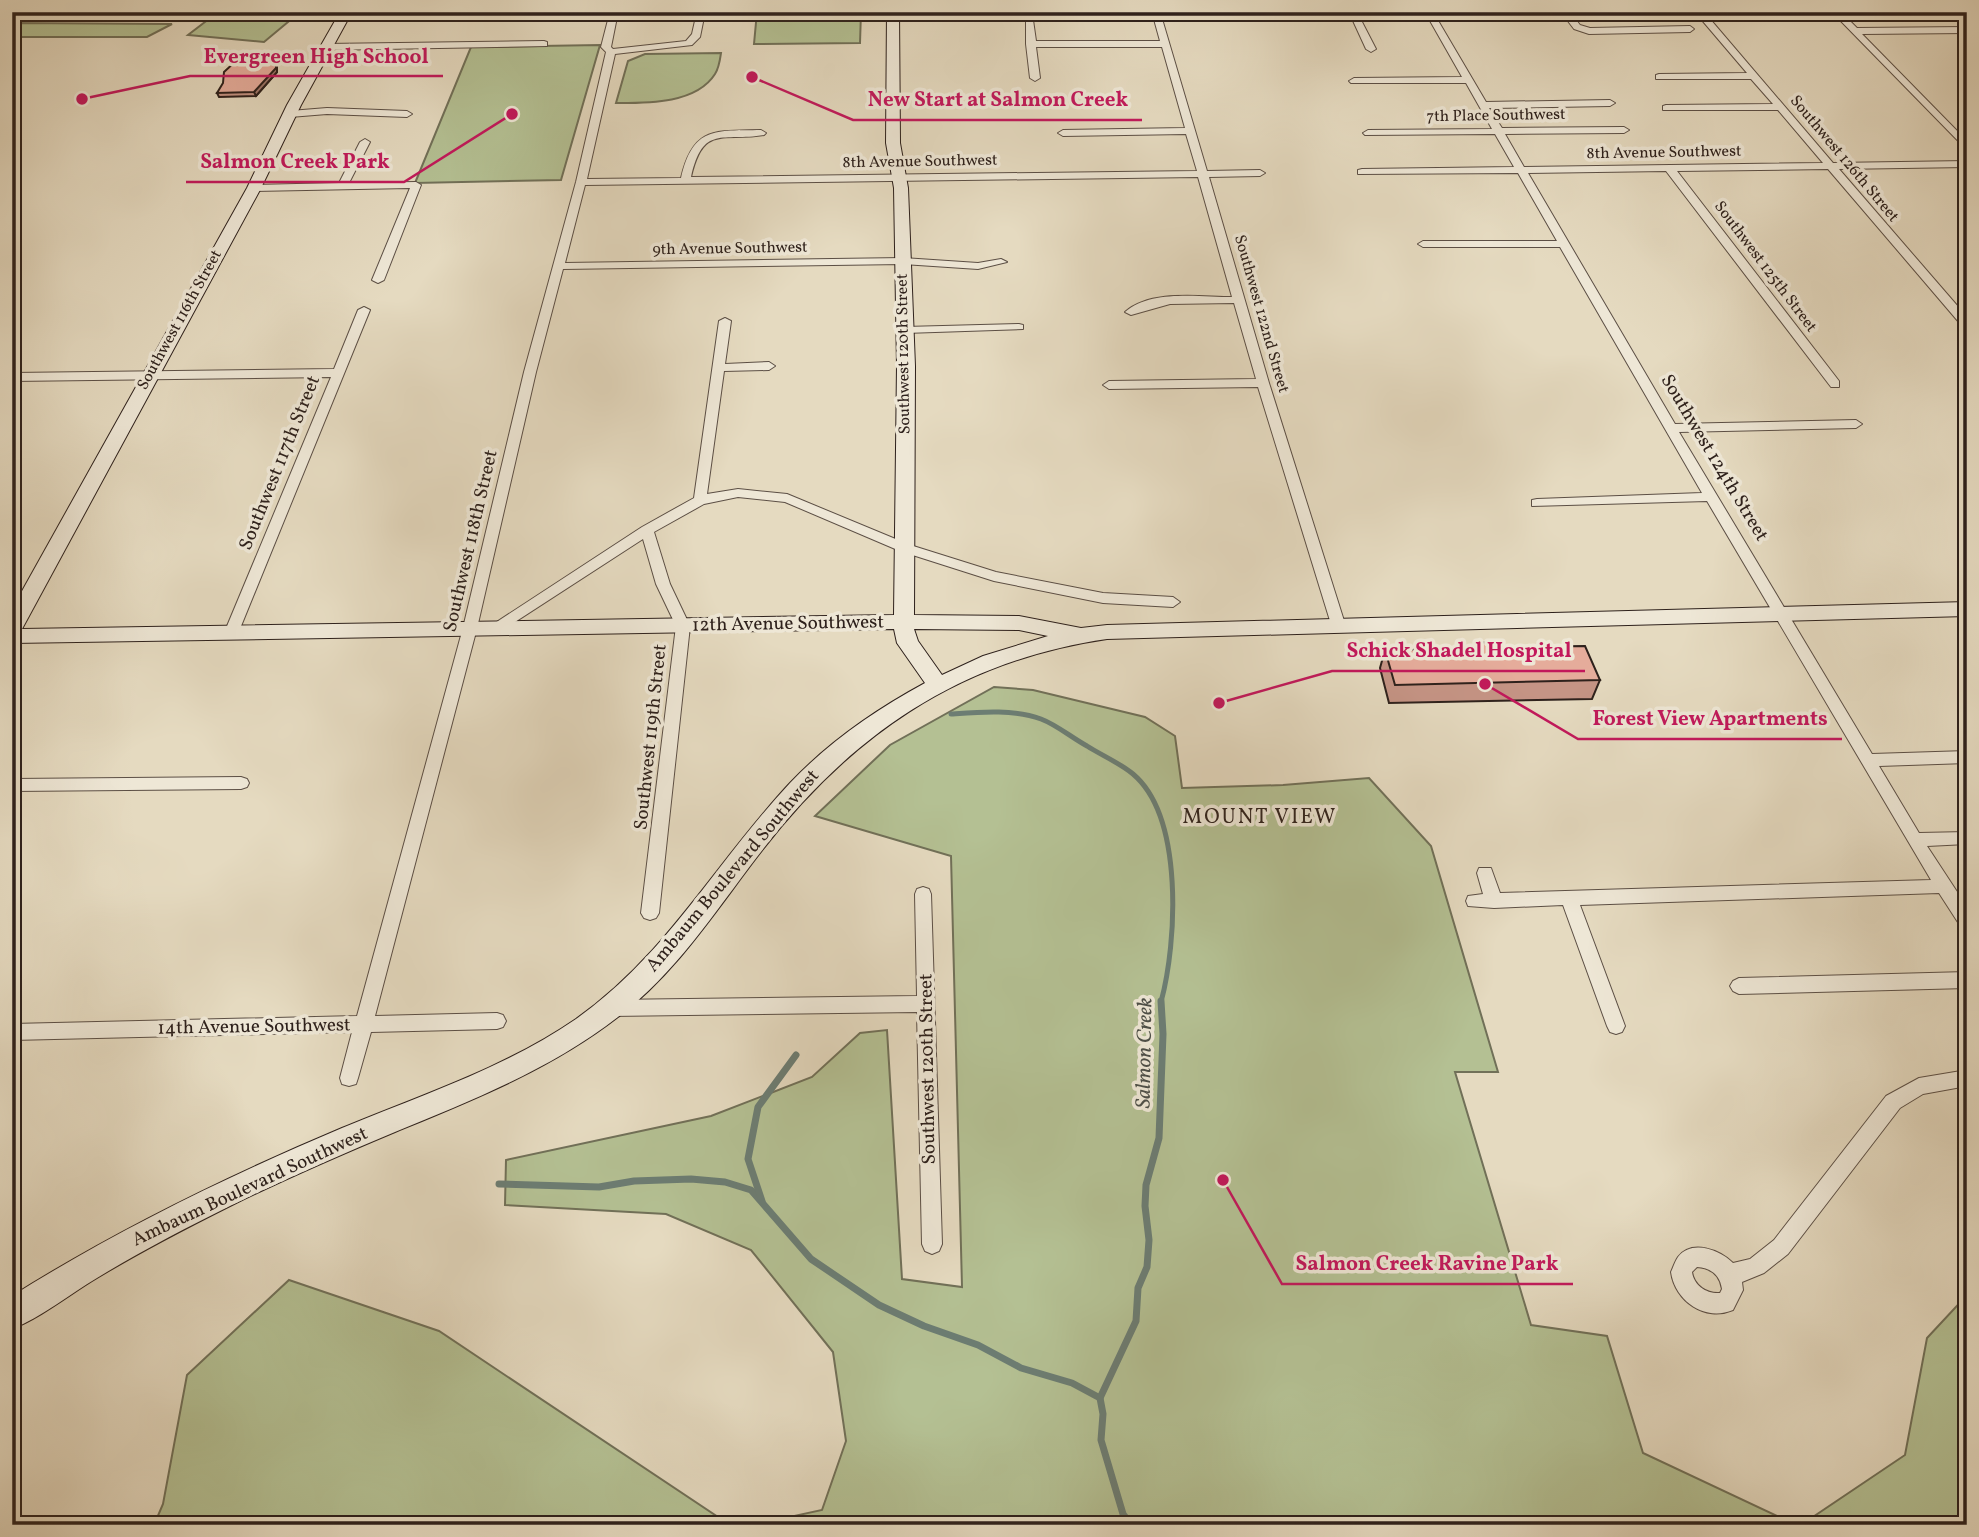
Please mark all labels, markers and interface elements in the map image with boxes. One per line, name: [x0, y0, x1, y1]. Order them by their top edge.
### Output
callout: Evergreen High School: [190, 34, 443, 76]
text: Evergreen High School: [203, 43, 429, 72]
callout: New Start at Salmon Creek: [853, 78, 1142, 120]
text: New Start at Salmon Creek: [868, 86, 1129, 115]
street label: Southwest 126th Street: [1784, 91, 1904, 227]
street label: 7th Place Southwest: [1426, 104, 1566, 128]
callout: Salmon Creek Park: [186, 140, 404, 182]
street label: 8th Avenue Southwest: [1586, 141, 1742, 165]
text: Salmon Creek Park: [200, 148, 390, 177]
street label: 8th Avenue Southwest: [842, 150, 998, 174]
street label: Southwest 125th Street: [1708, 197, 1822, 337]
street label: Southwest 122nd Street: [1228, 232, 1294, 396]
street label: 9th Avenue Southwest: [652, 237, 808, 261]
street label: Southwest 116th Street: [132, 246, 228, 394]
street label: Southwest 120th Street: [892, 273, 916, 435]
street label: Southwest 124th Street: [1654, 370, 1774, 547]
street label: Southwest 117th Street: [233, 372, 327, 554]
street label: Southwest 118th Street: [437, 447, 505, 635]
street label: 12th Avenue Southwest: [692, 609, 885, 639]
callout: Schick Shadel Hospital: [1332, 629, 1585, 671]
text: Schick Shadel Hospital: [1346, 637, 1572, 666]
street label: Southwest 119th Street: [628, 642, 674, 831]
callout: Forest View Apartments: [1578, 697, 1842, 739]
text: Forest View Apartments: [1592, 705, 1828, 734]
street label: Ambaum Boulevard Southwest: [640, 764, 826, 978]
district label: MOUNT VIEW: [1183, 803, 1337, 832]
street label: Southwest 120th Street: [913, 973, 943, 1165]
water label: Salmon Creek: [1130, 997, 1160, 1109]
street label: 14th Avenue Southwest: [157, 1012, 351, 1042]
street label: Ambaum Boulevard Southwest: [128, 1121, 372, 1253]
callout: Salmon Creek Ravine Park: [1282, 1242, 1573, 1284]
text: Salmon Creek Ravine Park: [1296, 1250, 1559, 1279]

